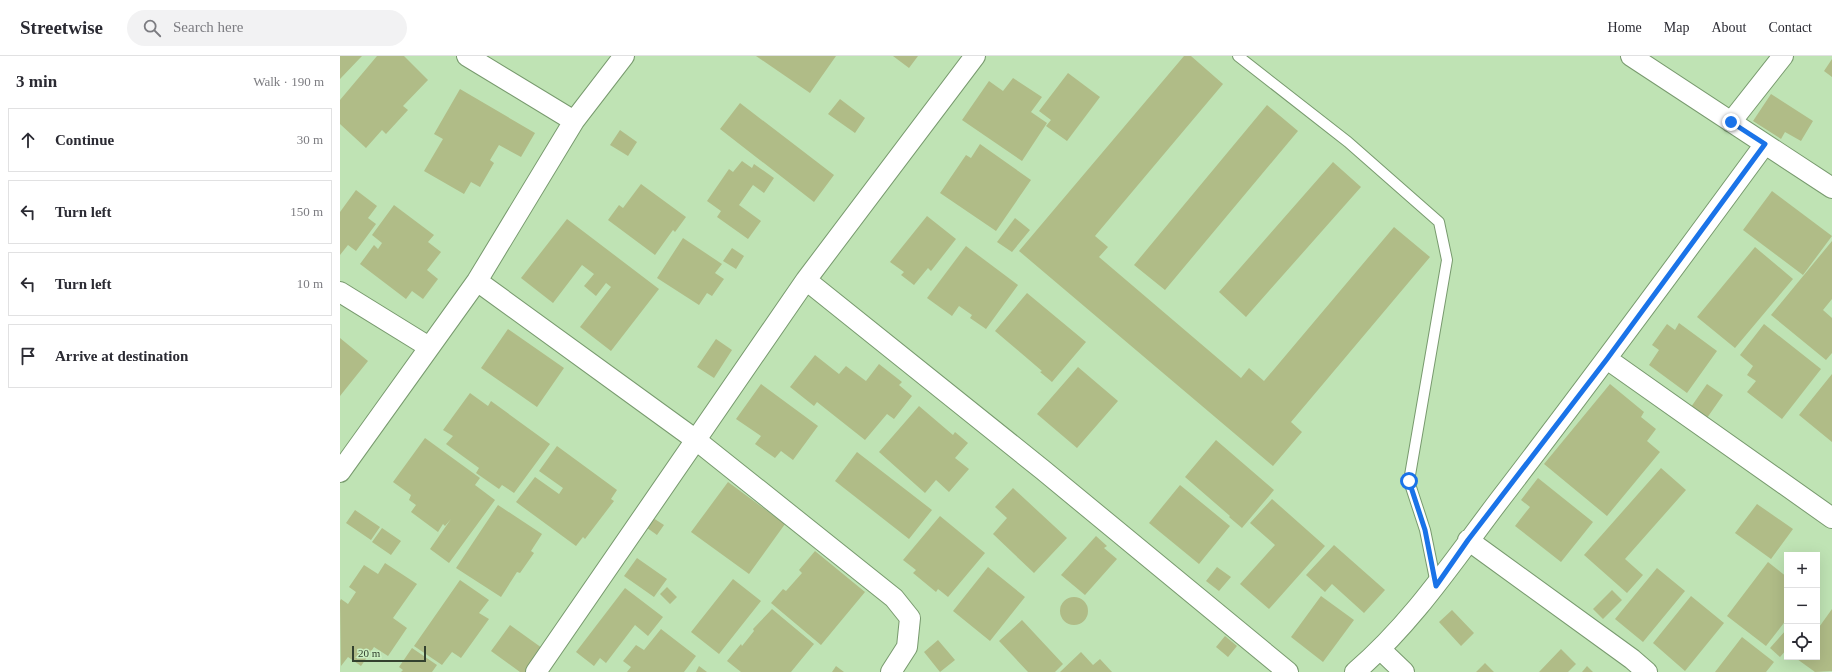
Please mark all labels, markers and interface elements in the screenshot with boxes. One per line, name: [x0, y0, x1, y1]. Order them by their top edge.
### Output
search box: [127, 10, 407, 46]
text: Streetwise: [20, 17, 103, 38]
icon: search: [141, 17, 163, 39]
text: Search here: [173, 19, 243, 35]
text: Home: [1608, 20, 1642, 35]
text: Map: [1664, 20, 1689, 35]
text: About: [1711, 20, 1746, 35]
text: Contact: [1768, 20, 1812, 35]
text: 3 min: [16, 72, 57, 91]
text: Walk · 190 m: [253, 74, 324, 89]
route end: [1722, 113, 1740, 131]
icon: ahead: [17, 129, 39, 151]
text: Continue: [55, 132, 114, 148]
text: 30 m: [297, 132, 323, 147]
icon: left: [17, 201, 39, 223]
text: Turn left: [55, 204, 112, 220]
text: 150 m: [290, 204, 323, 219]
icon: left: [17, 273, 39, 295]
text: Turn left: [55, 276, 112, 292]
text: 10 m: [297, 276, 323, 291]
icon: arrive: [17, 345, 39, 367]
text: Arrive at destination: [55, 348, 188, 364]
route start: [1400, 472, 1418, 490]
map controls: [1784, 552, 1820, 660]
button: +: [1784, 552, 1820, 588]
button: −: [1784, 588, 1820, 624]
button: locate: [1784, 624, 1820, 660]
scale bar: [352, 644, 426, 663]
text: 20 m: [358, 647, 380, 659]

